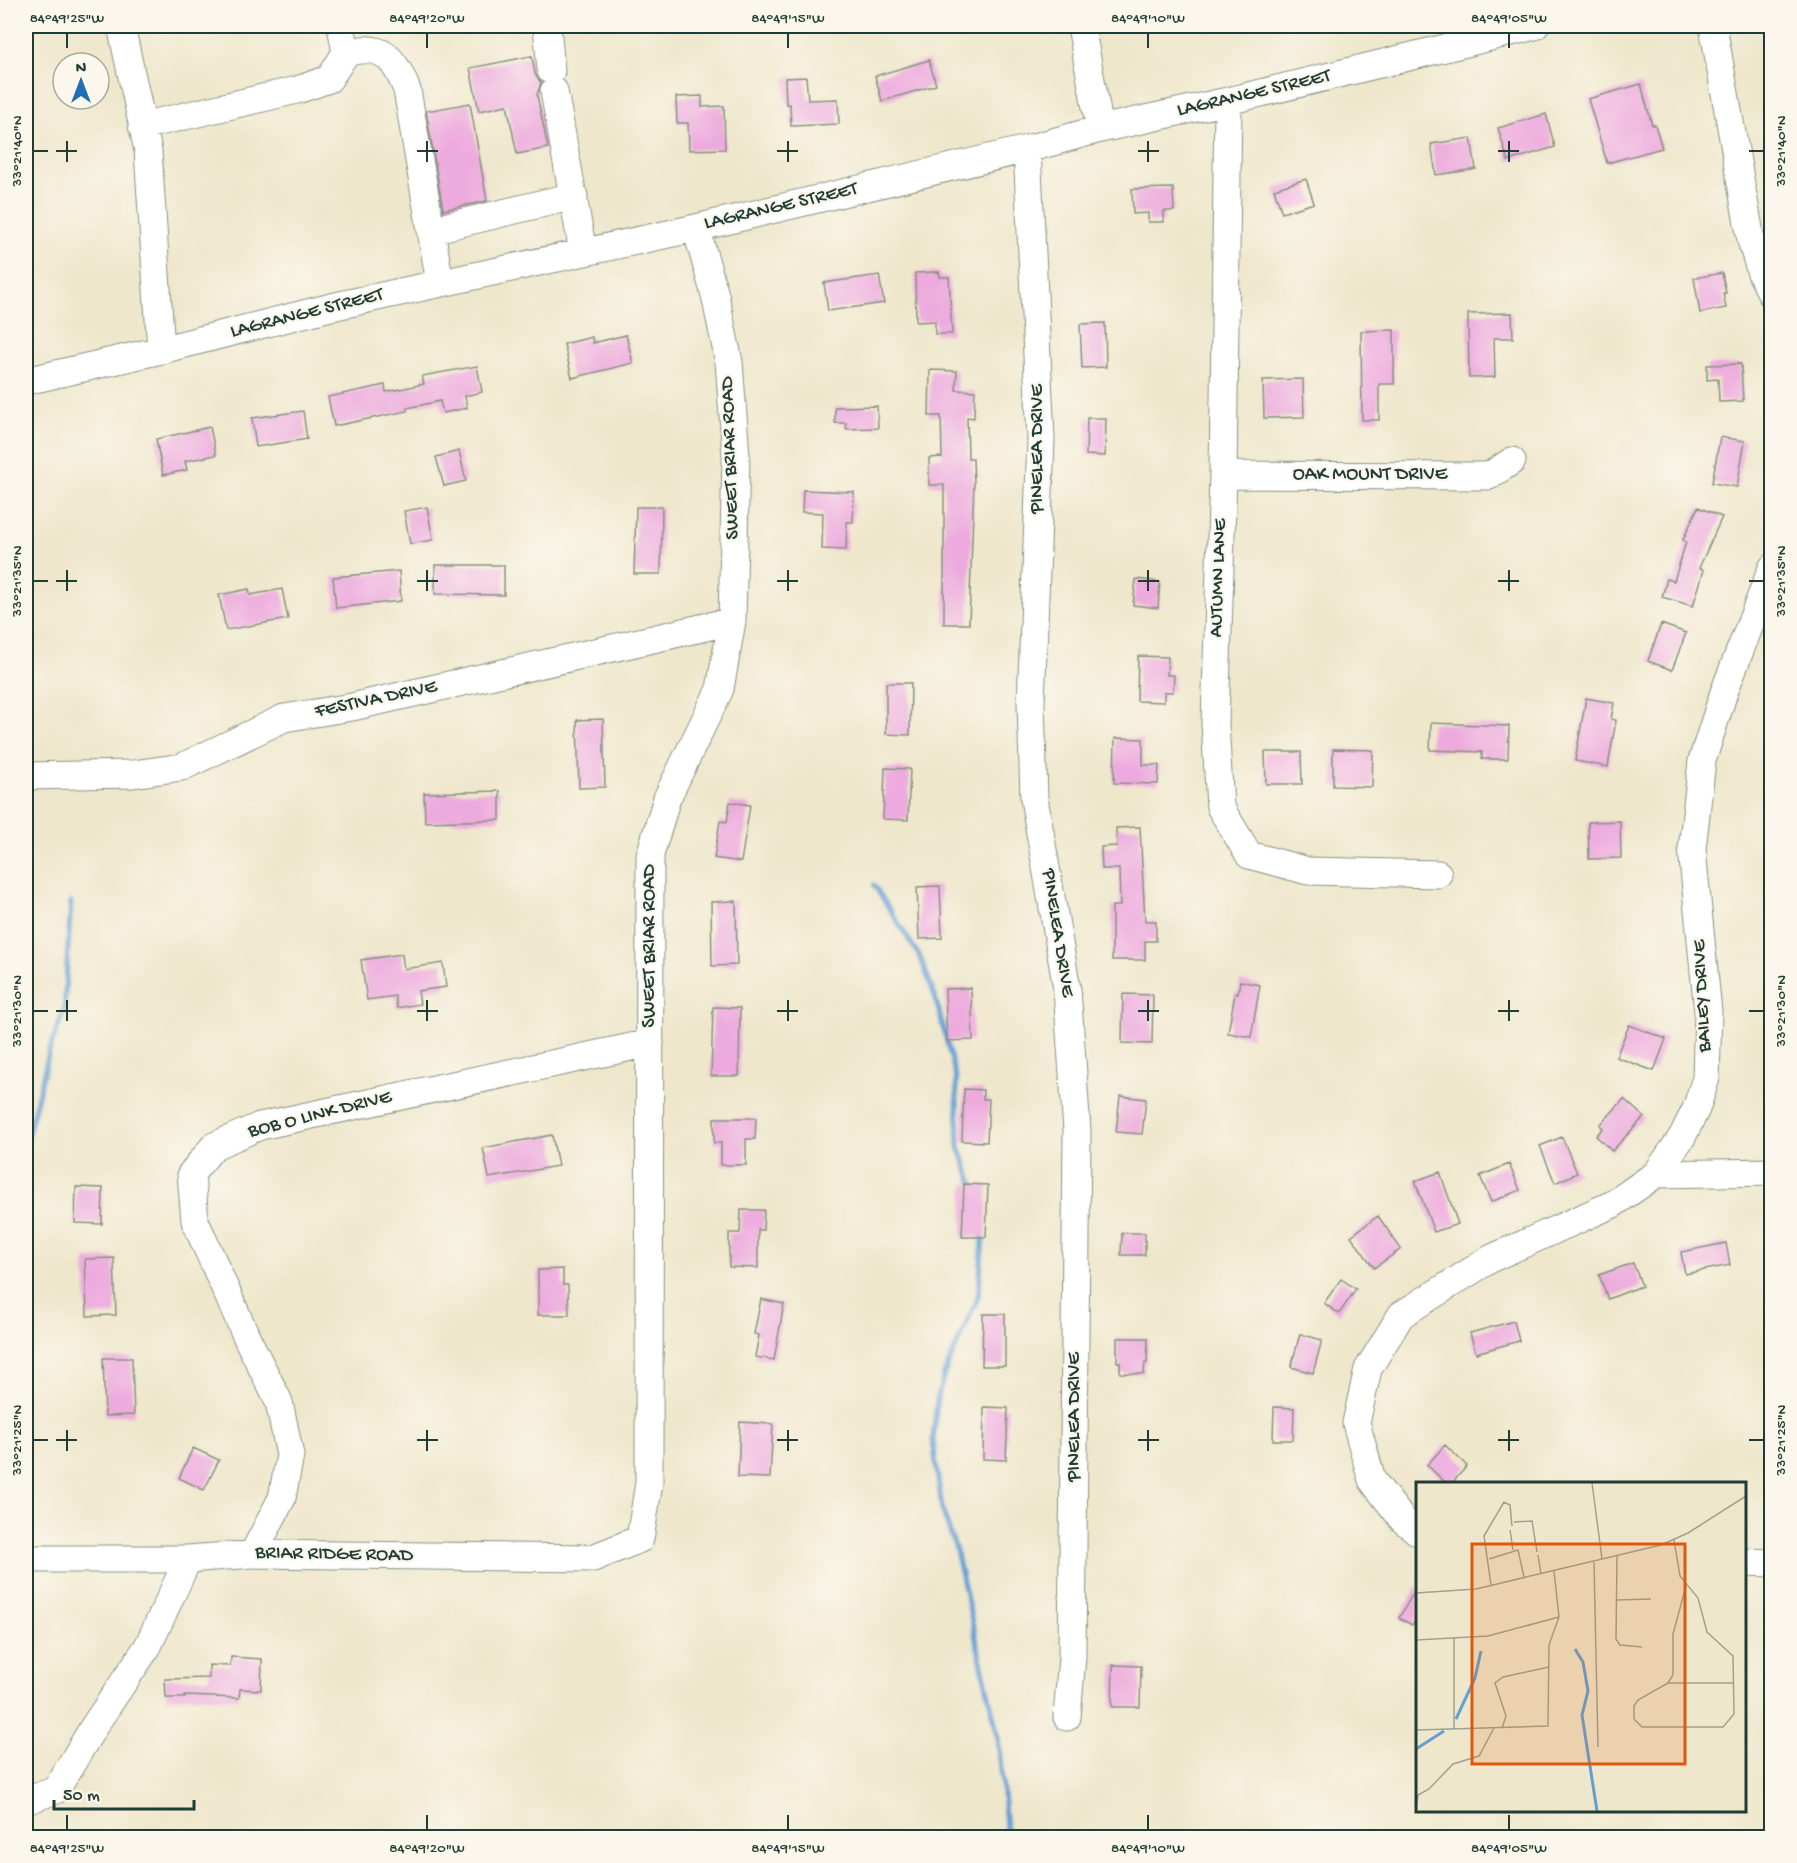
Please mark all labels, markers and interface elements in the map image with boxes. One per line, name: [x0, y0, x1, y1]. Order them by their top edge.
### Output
text: 84°49'25"W: [30, 10, 105, 28]
text: 84°49'20"W: [389, 10, 465, 28]
text: 84°49'15"W: [751, 10, 825, 28]
text: 84°49'10"W: [1111, 10, 1185, 28]
text: 84°49'05"W: [1471, 10, 1547, 28]
north arrow: [51, 51, 111, 111]
text: N: [76, 60, 87, 79]
street label: LAGRANGE STREET: [1175, 65, 1334, 123]
text: 33°21'40"N: [9, 115, 27, 188]
text: 33°21'40"N: [1773, 115, 1791, 188]
street label: LAGRANGE STREET: [702, 178, 861, 236]
street label: LAGRANGE STREET: [228, 284, 387, 344]
street label: SWEET BRIAR ROAD: [717, 375, 745, 540]
street label: PINELEA DRIVE: [1027, 383, 1050, 515]
street label: OAK MOUNT DRIVE: [1293, 464, 1449, 487]
street label: AUTUMN LANE: [1205, 517, 1233, 638]
text: 33°21'35"N: [9, 545, 27, 618]
text: 33°21'35"N: [1773, 545, 1791, 618]
street label: FESTIVA DRIVE: [312, 676, 441, 724]
street label: SWEET BRIAR ROAD: [639, 863, 662, 1028]
street label: PINELEA DRIVE: [1035, 866, 1079, 1000]
street label: BAILEY DRIVE: [1688, 938, 1717, 1054]
text: 33°21'30"N: [9, 975, 27, 1048]
text: 33°21'30"N: [1773, 975, 1791, 1048]
street label: BOB O LINK DRIVE: [245, 1086, 396, 1144]
street label: PINELEA DRIVE: [1064, 1351, 1087, 1483]
text: 33°21'25"N: [9, 1404, 27, 1476]
text: 33°21'25"N: [1773, 1404, 1791, 1476]
inset map: [1416, 1482, 1746, 1812]
street label: BRIAR RIDGE ROAD: [254, 1542, 414, 1568]
scale bar: [54, 1773, 194, 1811]
text: 50 m: [63, 1786, 100, 1807]
text: 84°49'25"W: [30, 1840, 105, 1858]
text: 84°49'20"W: [389, 1840, 465, 1858]
text: 84°49'15"W: [751, 1840, 825, 1858]
text: 84°49'10"W: [1111, 1840, 1185, 1858]
text: 84°49'05"W: [1471, 1840, 1547, 1858]

